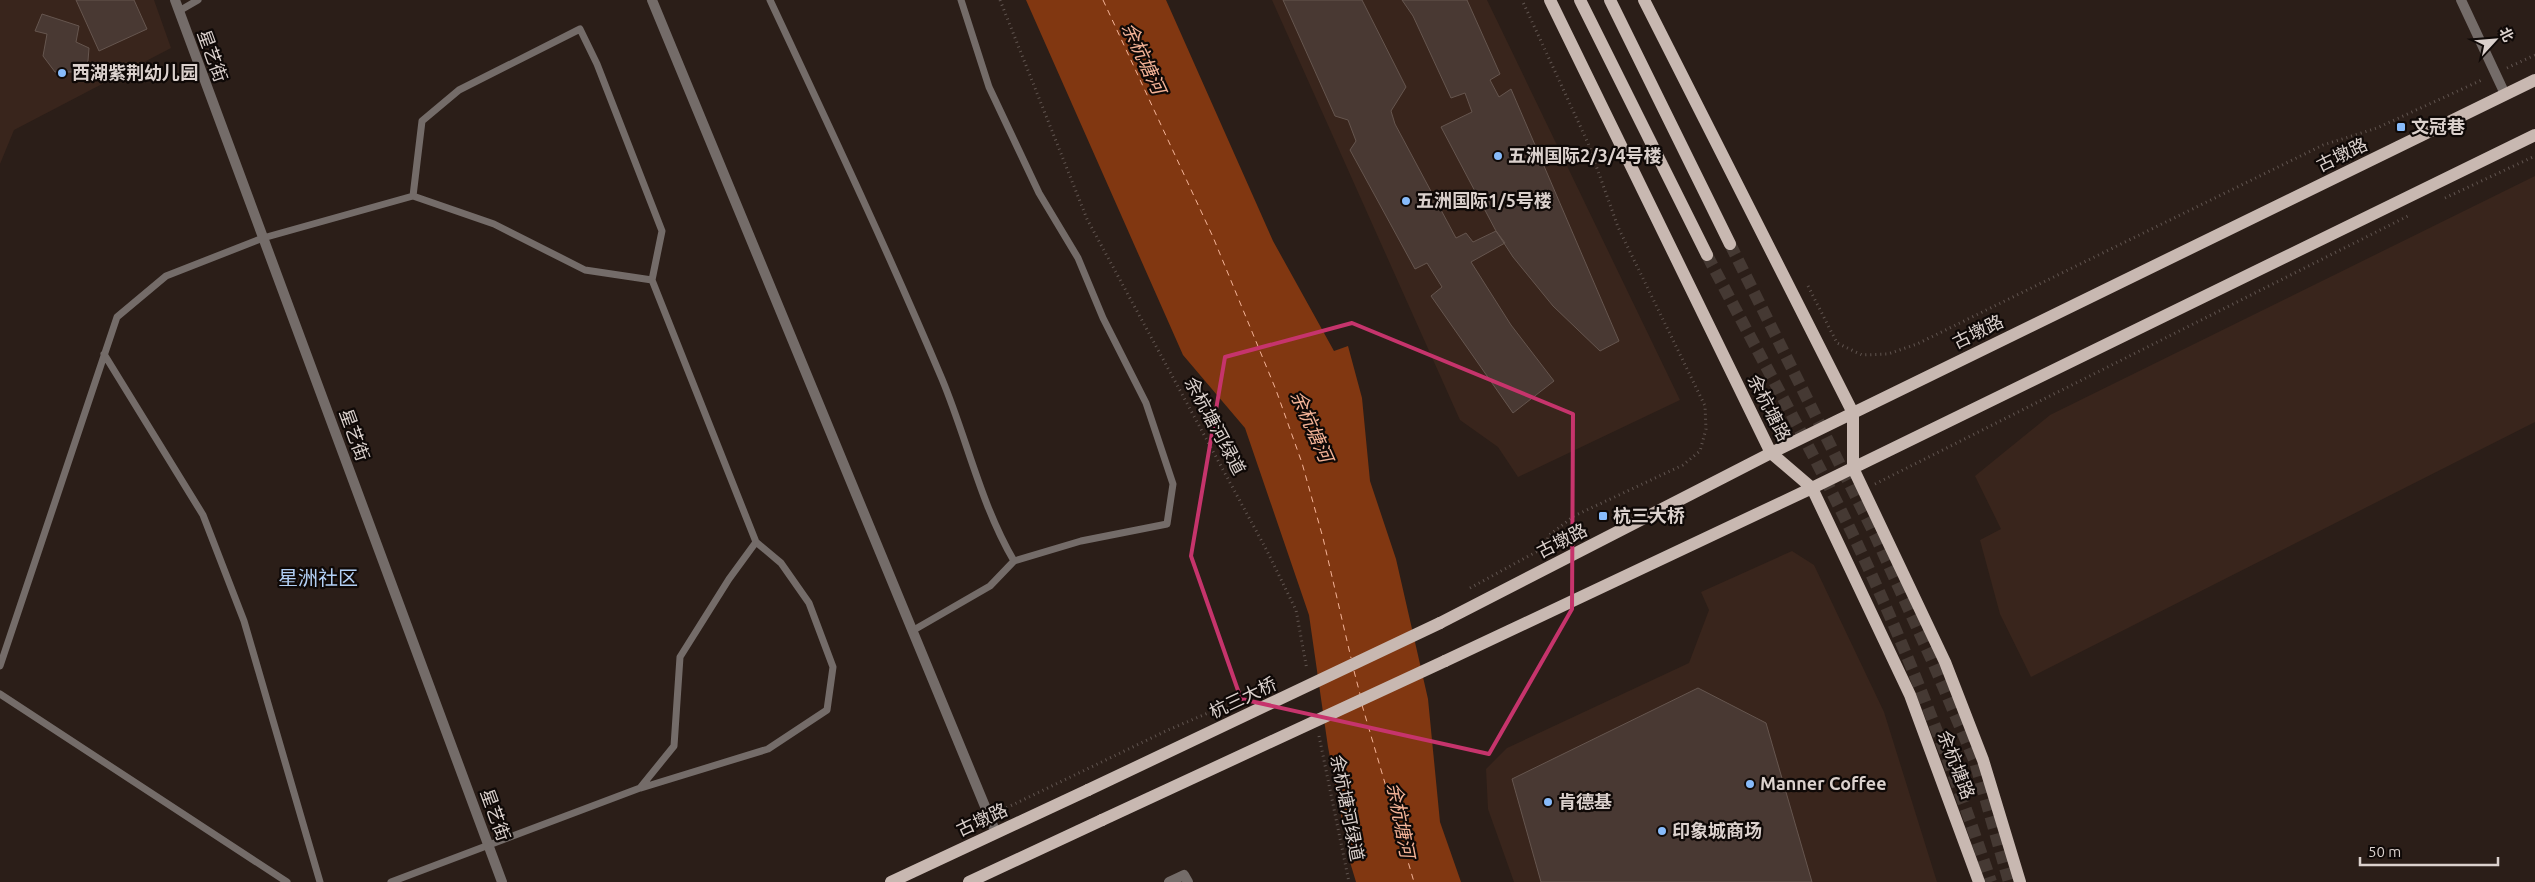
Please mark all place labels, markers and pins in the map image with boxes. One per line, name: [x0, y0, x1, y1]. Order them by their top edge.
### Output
place label: 西湖紫荆幼儿园: [72, 62, 198, 82]
marker: 西湖紫荆幼儿园: [56, 67, 68, 79]
place label: 文冠巷: [2411, 116, 2465, 136]
marker: 文冠巷: [2395, 121, 2407, 133]
place label: 五洲国际2/3/4号楼: [1508, 145, 1662, 165]
marker: 五洲国际2/3/4号楼: [1492, 150, 1504, 162]
place label: 五洲国际1/5号楼: [1416, 190, 1552, 210]
marker: 五洲国际1/5号楼: [1400, 195, 1412, 207]
place label: 杭三大桥: [1613, 505, 1685, 525]
marker: 杭三大桥: [1597, 510, 1609, 522]
place label: Manner Coffee: [1760, 773, 1887, 793]
marker: Manner Coffee: [1744, 778, 1756, 790]
place label: 肯德基: [1558, 791, 1612, 811]
marker: 肯德基: [1542, 796, 1554, 808]
place label: 印象城商场: [1672, 820, 1762, 840]
marker: 印象城商场: [1656, 825, 1668, 837]

